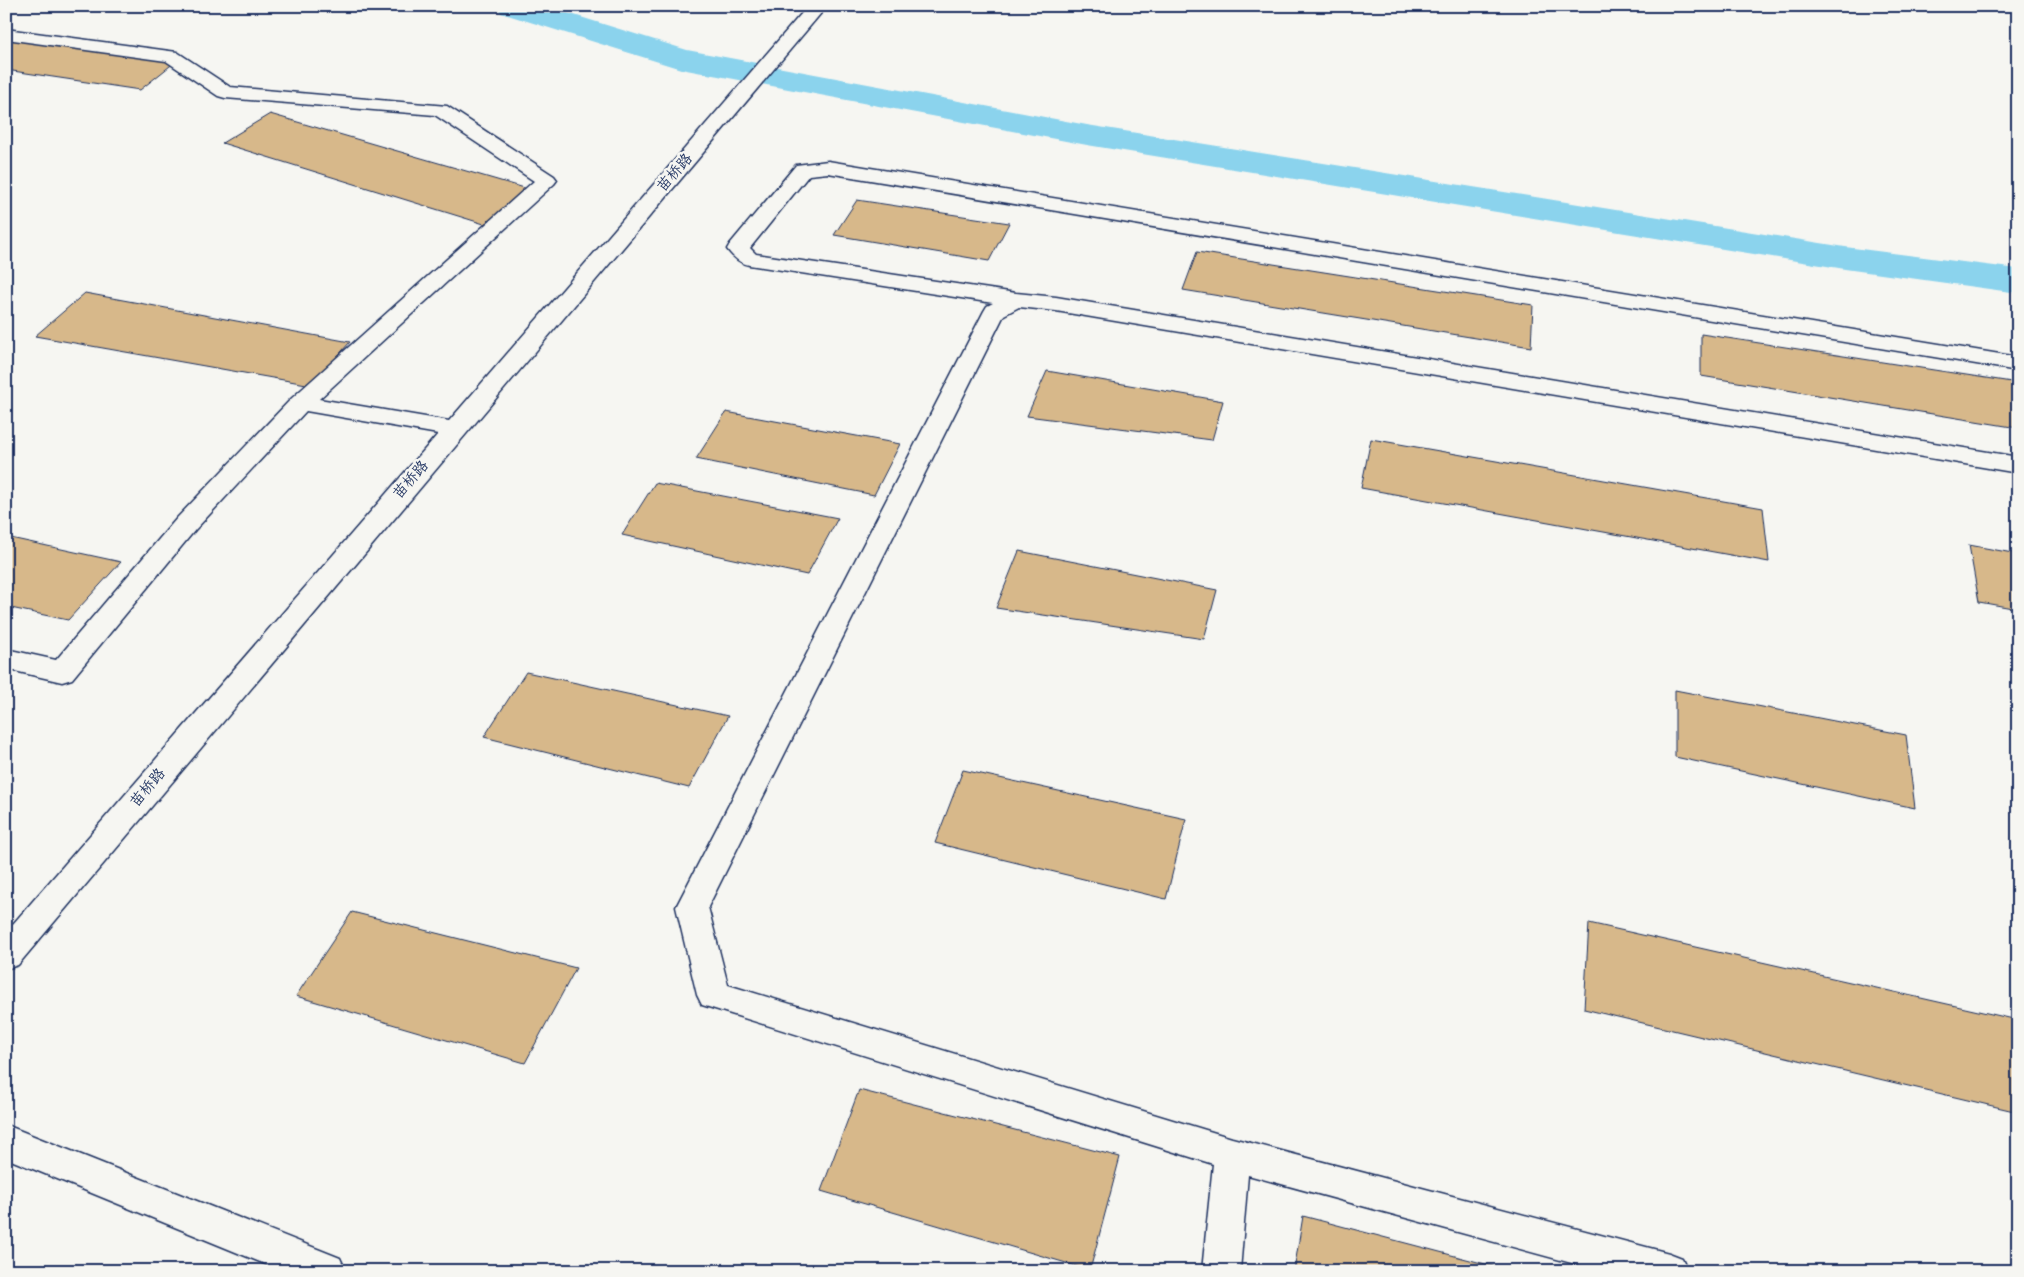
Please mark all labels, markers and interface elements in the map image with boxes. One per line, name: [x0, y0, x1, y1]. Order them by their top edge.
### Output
street label: 苗桥路: [651, 148, 699, 198]
street label: 苗桥路: [387, 455, 435, 505]
street label: 苗桥路: [124, 763, 172, 813]

